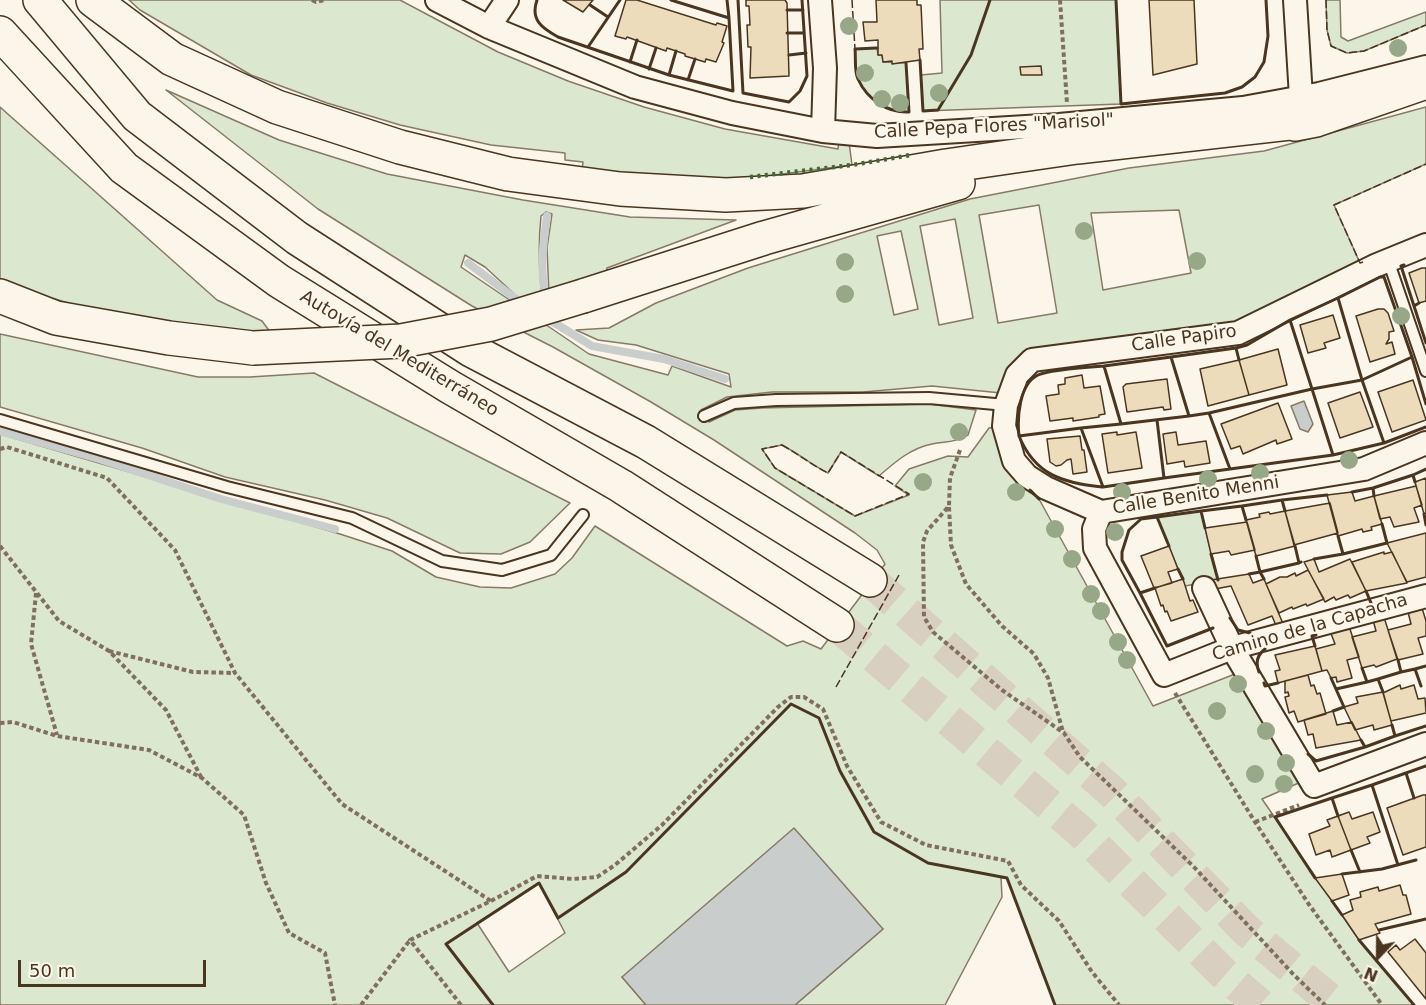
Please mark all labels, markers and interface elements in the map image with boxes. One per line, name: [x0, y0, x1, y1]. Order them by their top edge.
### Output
street label: Calle Pepa Flores "Marisol": [873, 110, 1115, 144]
street label: Autovía del Mediterráneo: [296, 286, 502, 422]
street label: Calle Papiro: [1130, 321, 1238, 357]
street label: Calle Benito Menni: [1111, 472, 1281, 520]
street label: Camino de la Capacha: [1210, 590, 1410, 666]
north arrow: [1348, 927, 1408, 987]
scale bar: [21, 948, 208, 986]
text: 50 m: [29, 960, 75, 981]
text: N: [1361, 963, 1381, 985]

